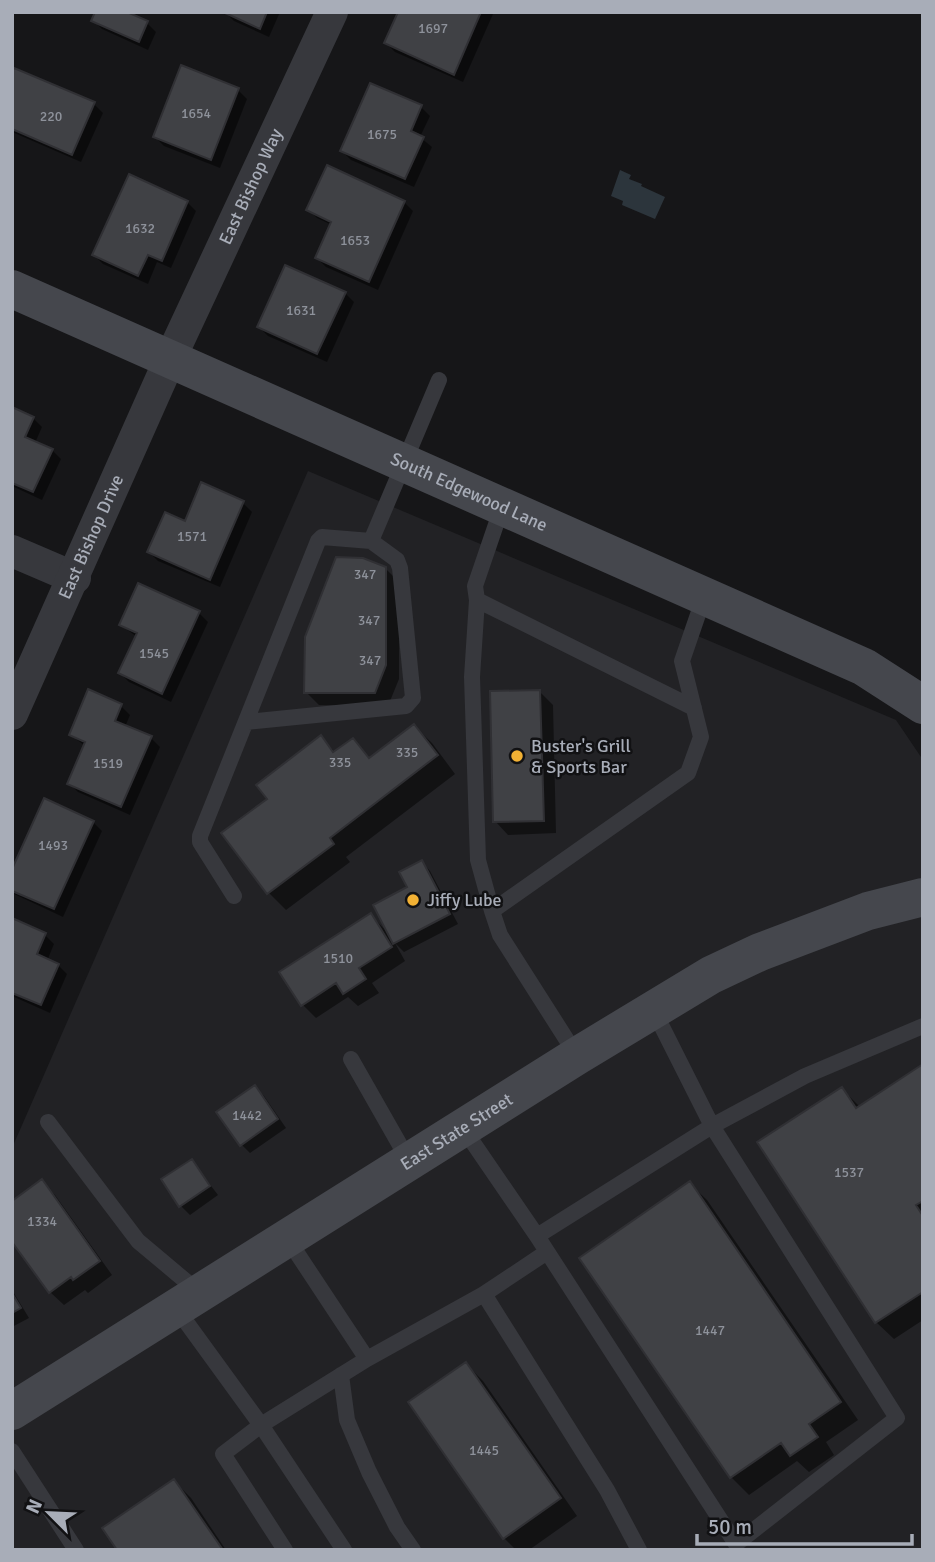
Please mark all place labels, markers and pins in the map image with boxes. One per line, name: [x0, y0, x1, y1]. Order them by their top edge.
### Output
place label: Buster's Grill & Sports Bar: [531, 735, 631, 778]
marker: Buster's Grill & Sports Bar: [509, 748, 525, 764]
place label: Jiffy Lube: [427, 889, 502, 911]
marker: Jiffy Lube: [405, 892, 421, 908]

